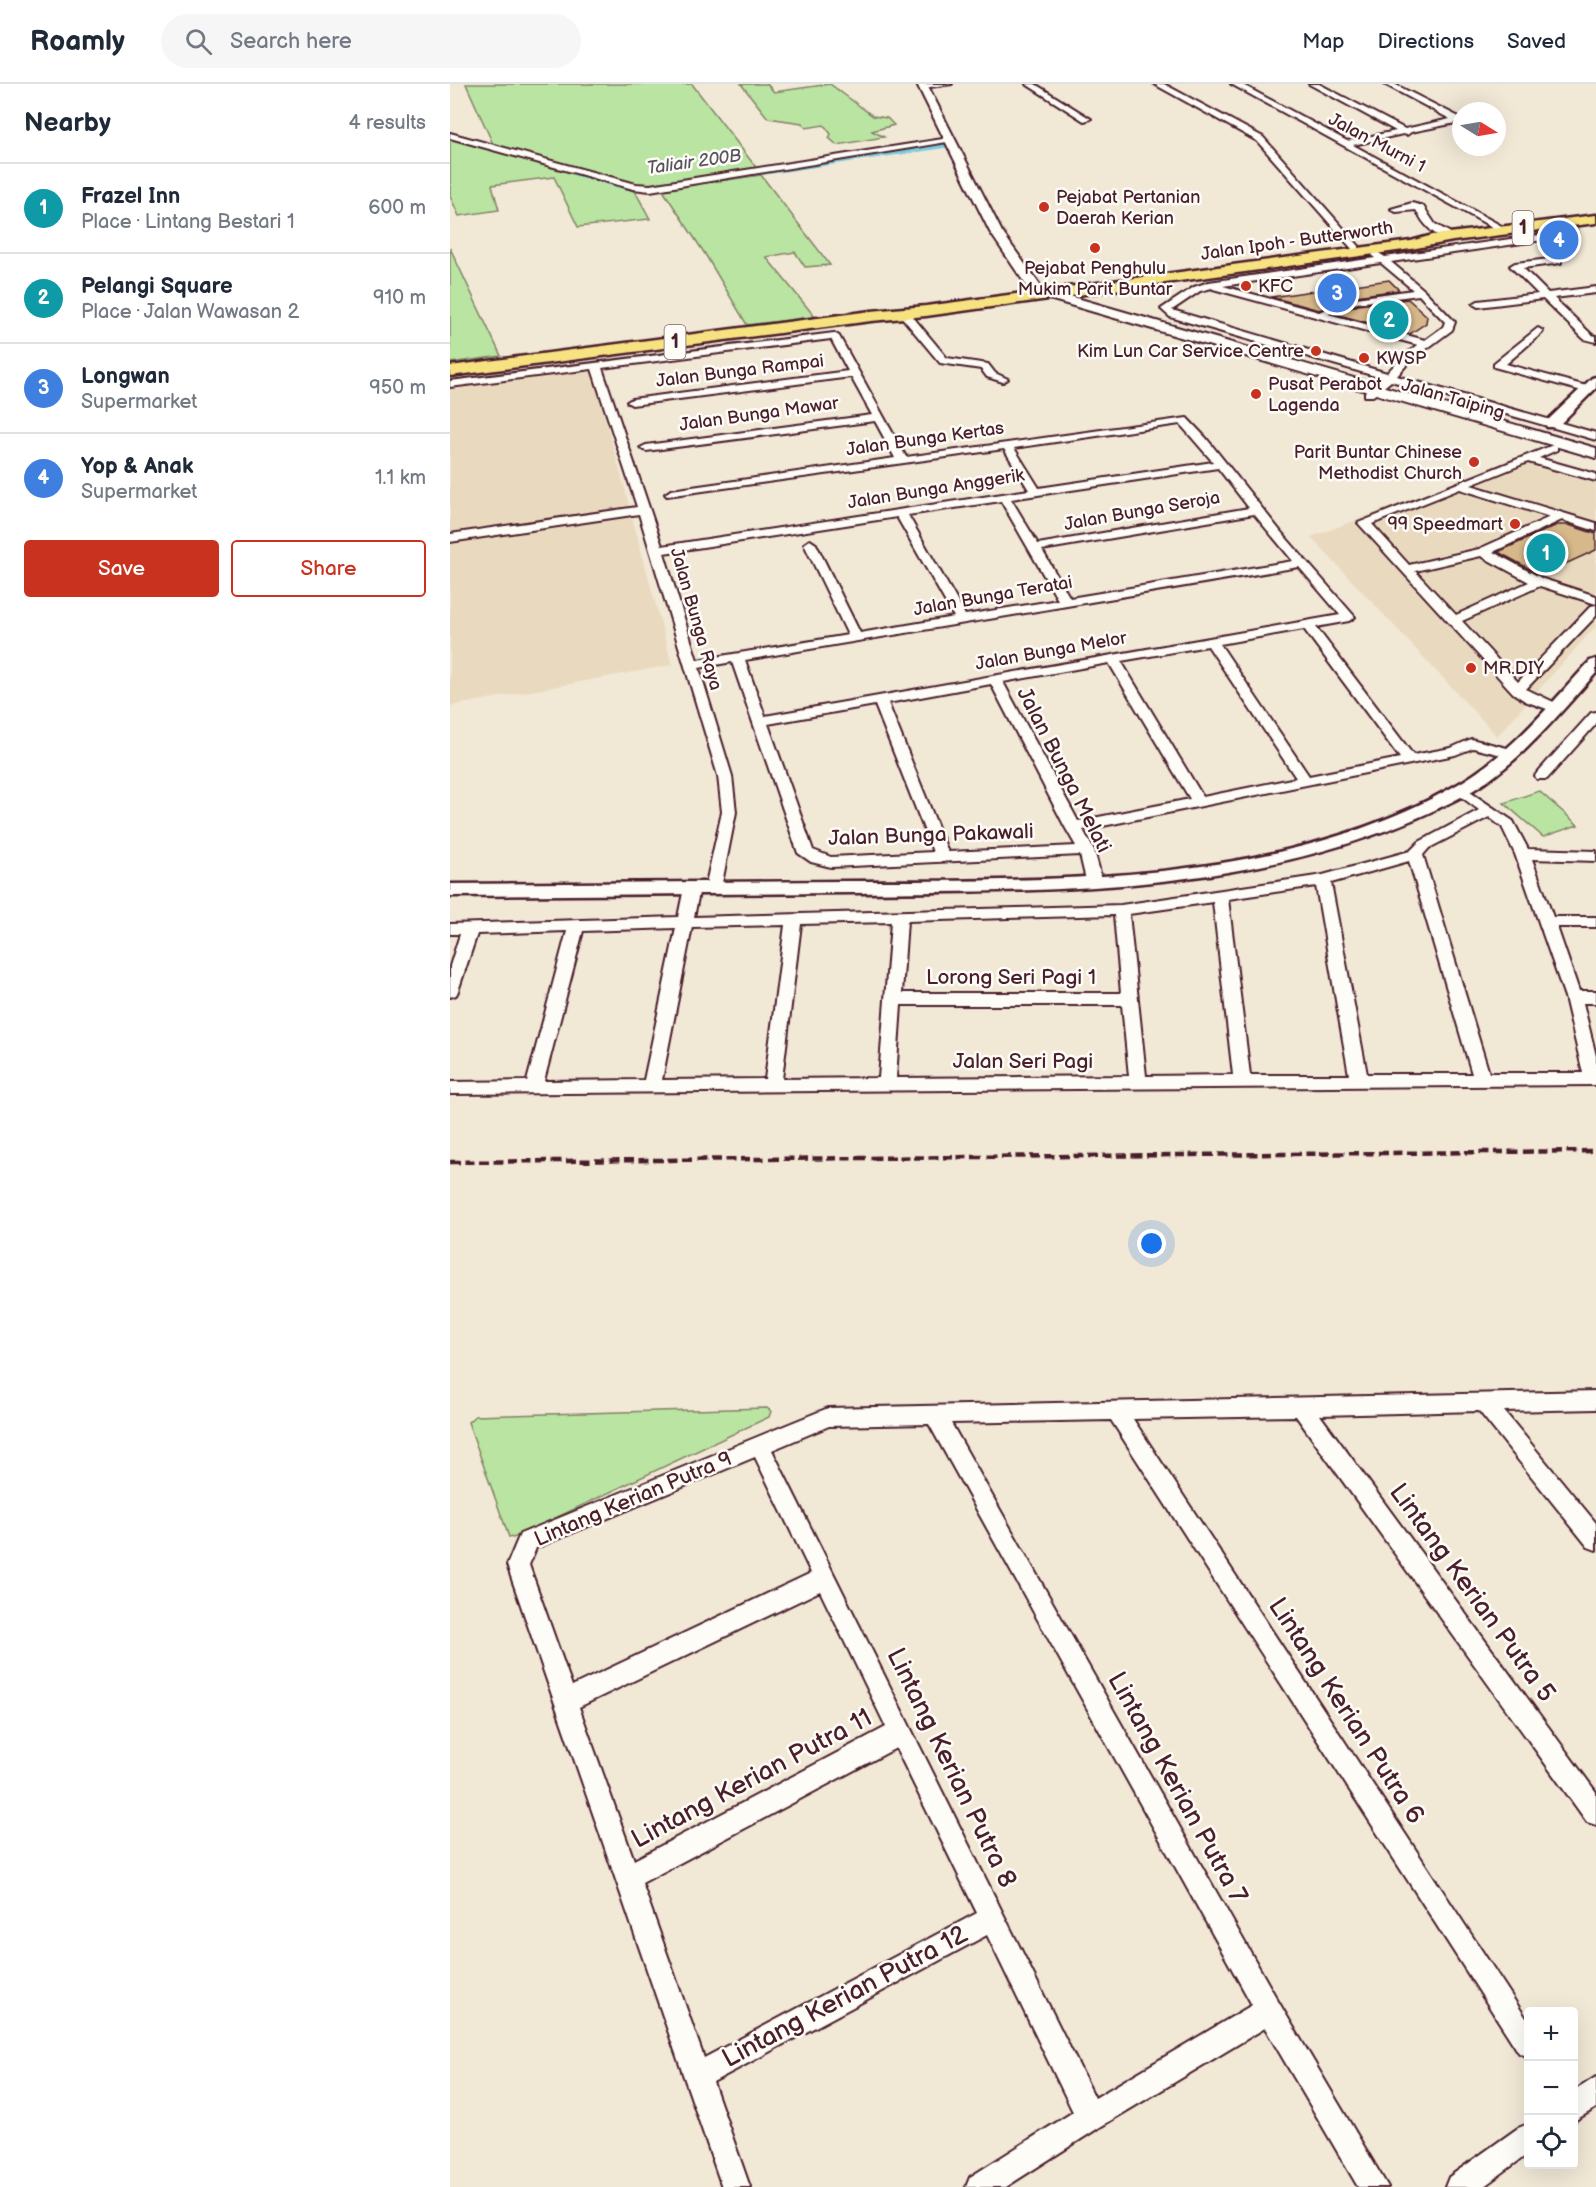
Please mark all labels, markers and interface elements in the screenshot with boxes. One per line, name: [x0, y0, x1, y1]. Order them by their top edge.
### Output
search box: [161, 14, 581, 68]
text: Roamly: [30, 25, 125, 58]
icon: search: [182, 25, 215, 58]
text: Search here: [230, 28, 352, 55]
text: Map: [1302, 29, 1345, 54]
text: Directions: [1378, 29, 1474, 54]
text: Saved: [1507, 29, 1566, 54]
north arrow: [1452, 102, 1506, 156]
text: Nearby: [24, 108, 111, 139]
street label: Jalan Murni 1: [1325, 109, 1429, 177]
text: 4 results: [348, 111, 426, 135]
water label: Taliair 200B: [645, 145, 743, 179]
text: Frazel Inn: [81, 183, 180, 210]
place label: Pejabat Pertanian Daerah Kerian: [1056, 187, 1200, 229]
text: 1: [39, 196, 48, 220]
text: 600 m: [368, 196, 426, 220]
marker: Pejabat Pertanian Daerah Kerian: [1037, 200, 1051, 214]
text: Place · Lintang Bestari 1: [81, 210, 295, 234]
road number: 1: [1512, 211, 1534, 245]
street label: Jalan Ipoh - Butterworth: [1200, 217, 1394, 265]
pin: 4: [1540, 218, 1578, 262]
marker: Pejabat Penghulu Mukim Parit Buntar: [1088, 241, 1102, 255]
place label: Pejabat Penghulu Mukim Parit Buntar: [1018, 258, 1173, 300]
pin: 3: [1318, 270, 1356, 316]
text: Pelangi Square: [81, 273, 233, 300]
place label: KFC: [1258, 276, 1293, 297]
marker: KFC: [1239, 279, 1253, 293]
text: 2: [38, 286, 49, 310]
text: 910 m: [373, 286, 426, 310]
pin: 2: [1370, 298, 1408, 342]
text: Place · Jalan Wawasan 2: [81, 300, 299, 324]
road number: 1: [664, 325, 686, 359]
place label: Kim Lun Car Service Centre: [1077, 341, 1304, 362]
marker: Kim Lun Car Service Centre: [1309, 344, 1323, 358]
place label: KWSP: [1376, 348, 1427, 369]
street label: Jalan Bunga Rampai: [655, 350, 825, 392]
marker: KWSP: [1357, 351, 1371, 365]
text: Longwan: [81, 363, 170, 390]
place label: Pusat Perabot Lagenda: [1268, 374, 1383, 416]
street label: Jalan Taiping: [1399, 374, 1507, 424]
text: 3: [38, 376, 49, 400]
text: 950 m: [369, 376, 426, 400]
marker: Pusat Perabot Lagenda: [1249, 387, 1263, 401]
text: Supermarket: [81, 390, 197, 414]
street label: Jalan Bunga Mawar: [678, 392, 840, 436]
street label: Jalan Bunga Kertas: [845, 418, 1005, 460]
place label: Parit Buntar Chinese Methodist Church: [1294, 442, 1462, 484]
text: Yop & Anak: [81, 453, 194, 480]
marker: Parit Buntar Chinese Methodist Church: [1467, 455, 1481, 469]
street label: Jalan Bunga Anggerik: [846, 465, 1026, 513]
text: 4: [38, 466, 49, 490]
text: 1.1 km: [375, 466, 426, 490]
text: Supermarket: [81, 480, 197, 504]
street label: Jalan Bunga Seroja: [1062, 487, 1222, 535]
place label: 99 Speedmart: [1387, 514, 1503, 535]
marker: 99 Speedmart: [1508, 517, 1522, 531]
pin: 1: [1526, 530, 1566, 576]
button: Save: [24, 540, 219, 597]
button: Share: [231, 540, 426, 597]
street label: Jalan Bunga Raya: [666, 545, 726, 693]
street label: Jalan Bunga Teratai: [912, 572, 1074, 620]
street label: Jalan Bunga Melor: [974, 627, 1129, 675]
place label: MR.DIY: [1483, 658, 1545, 679]
marker: MR.DIY: [1464, 661, 1478, 675]
street label: Jalan Bunga Melati: [1011, 683, 1117, 857]
street label: Jalan Bunga Pakawali: [828, 819, 1034, 851]
street label: Lorong Seri Pagi 1: [926, 965, 1096, 990]
street label: Jalan Seri Pagi: [953, 1049, 1093, 1074]
your location: [1137, 1229, 1166, 1258]
street label: Lintang Kerian Putra 9: [531, 1446, 735, 1552]
street label: Lintang Kerian Putra 5: [1382, 1478, 1562, 1708]
street label: Lintang Kerian Putra 6: [1261, 1592, 1431, 1830]
street label: Lintang Kerian Putra 8: [879, 1643, 1023, 1893]
street label: Lintang Kerian Putra 7: [1101, 1667, 1254, 1909]
street label: Lintang Kerian Putra 11: [627, 1702, 877, 1856]
street label: Lintang Kerian Putra 12: [717, 1919, 973, 2075]
map controls: [1524, 2007, 1578, 2169]
button: +: [1524, 2007, 1578, 2061]
button: −: [1524, 2061, 1578, 2115]
button: locate: [1524, 2115, 1578, 2169]

